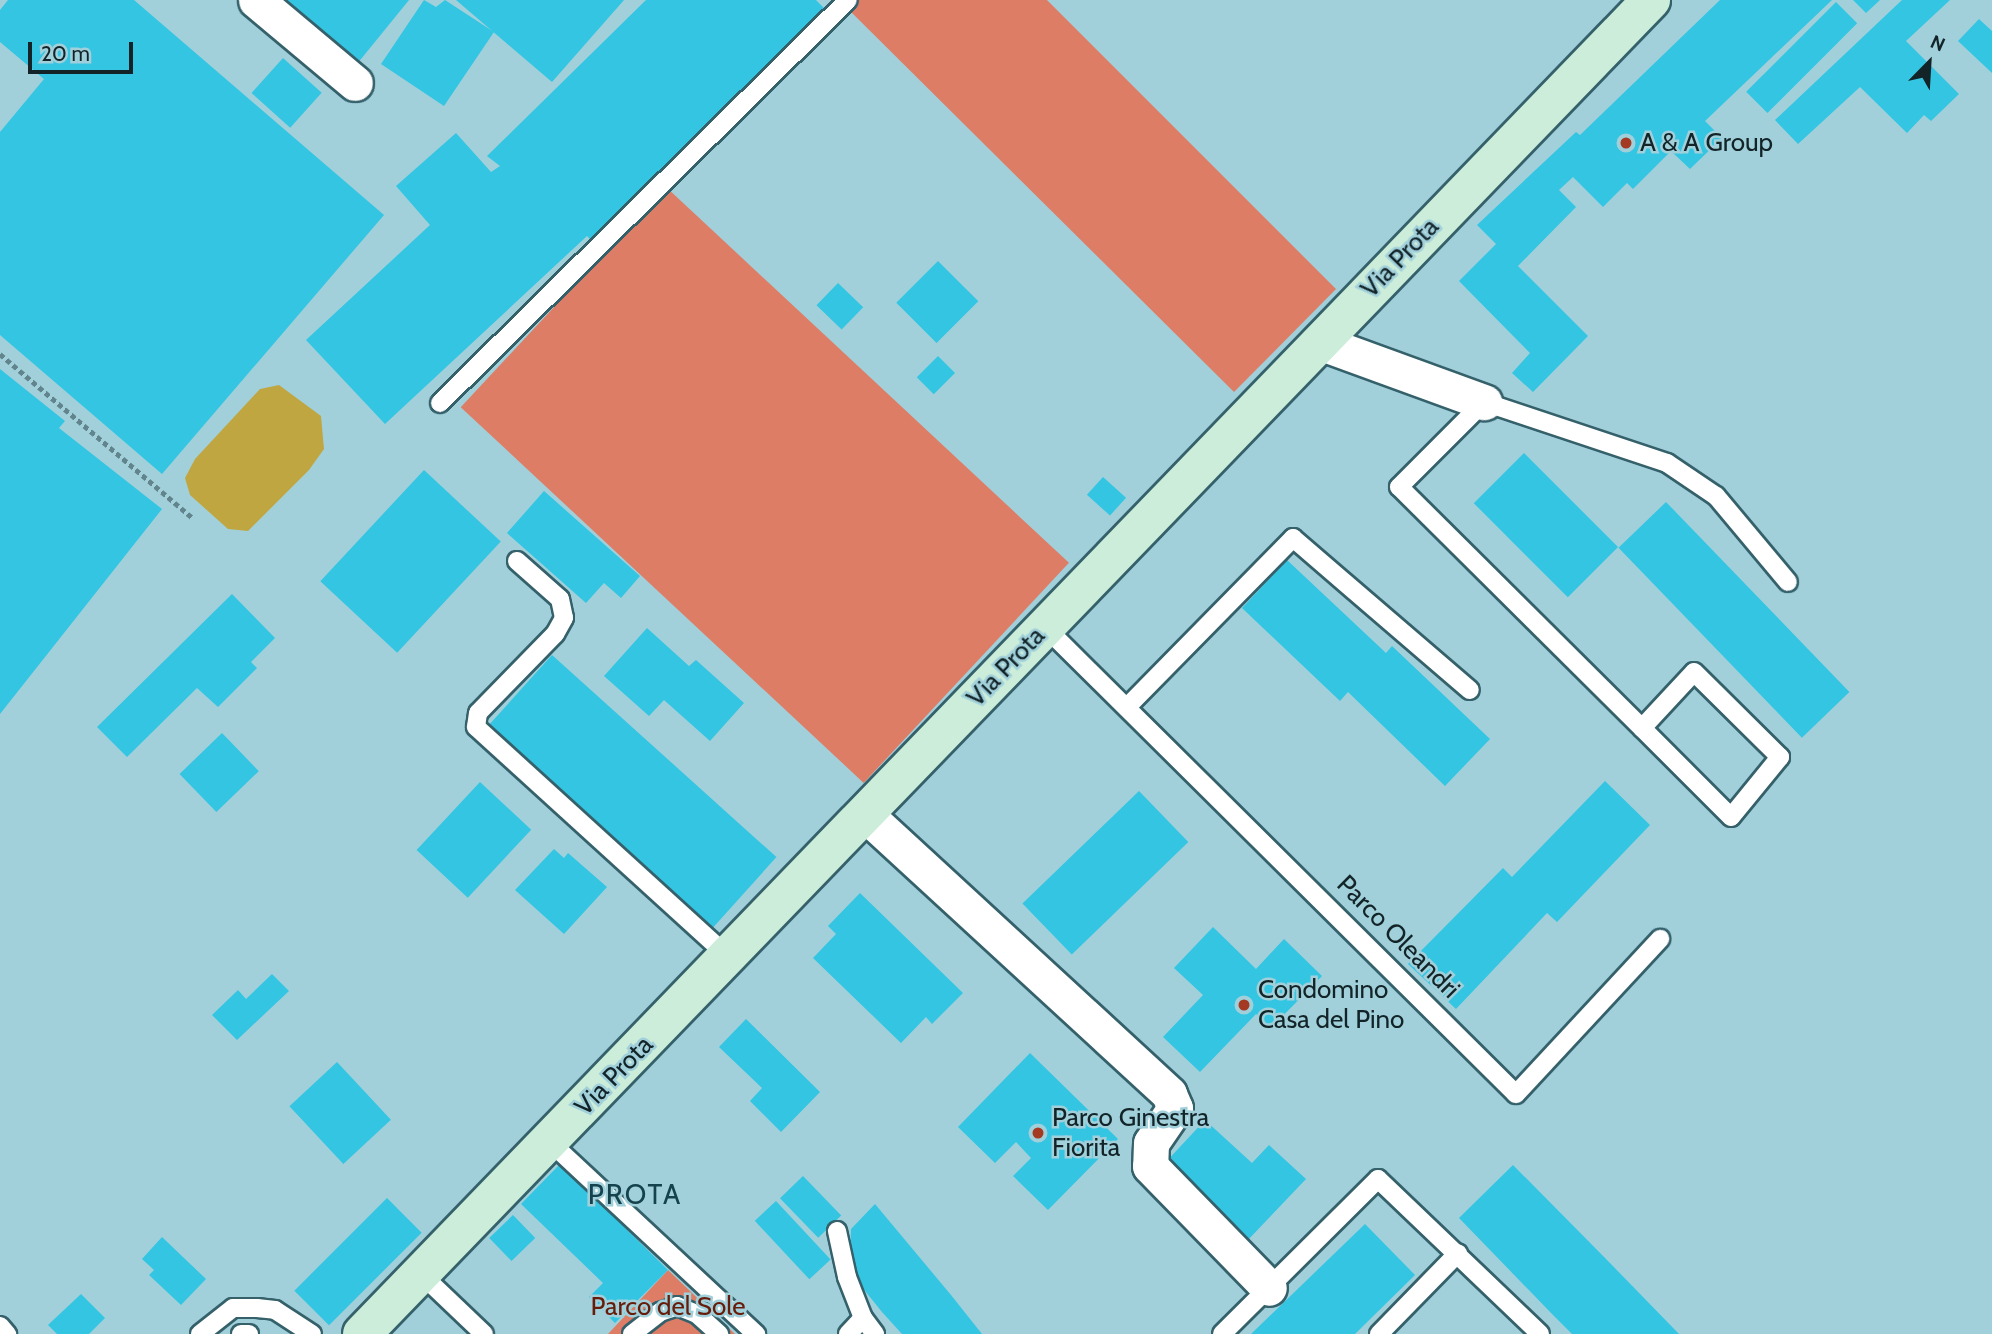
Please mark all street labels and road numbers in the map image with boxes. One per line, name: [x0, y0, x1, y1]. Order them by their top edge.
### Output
street label: Via Prota: [1354, 212, 1446, 304]
street label: Via Prota: [960, 621, 1052, 713]
street label: Parco Oleandri: [1330, 869, 1466, 1005]
street label: Via Prota: [568, 1030, 660, 1122]

